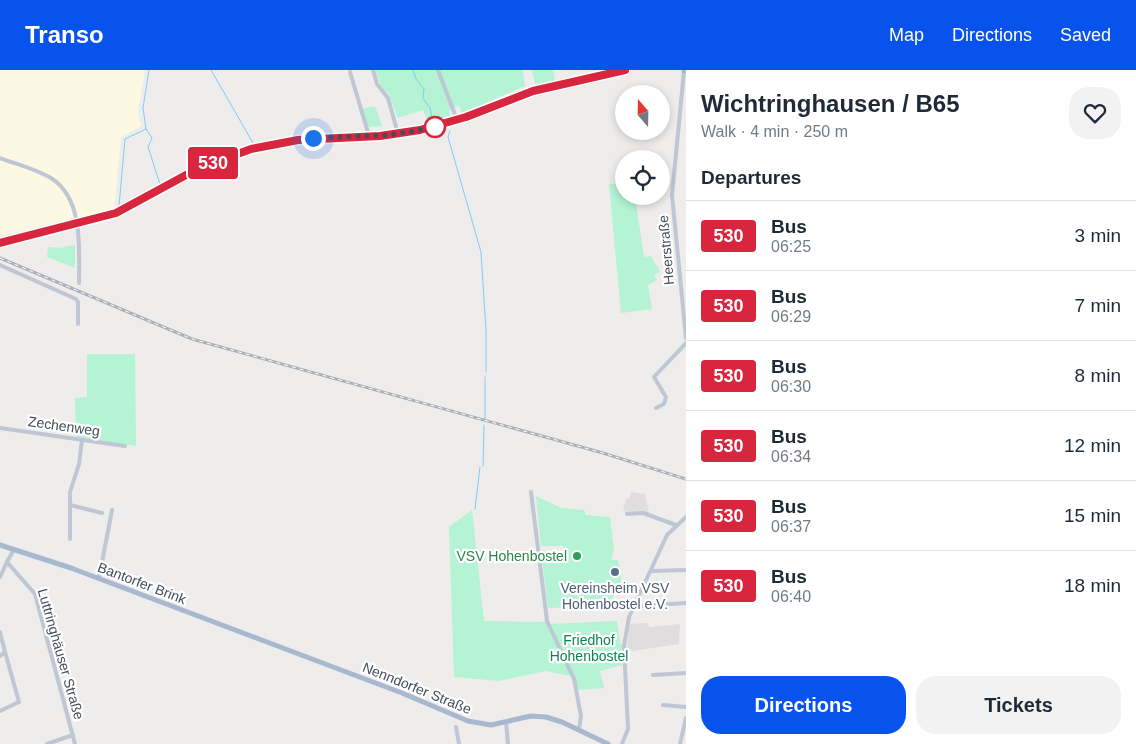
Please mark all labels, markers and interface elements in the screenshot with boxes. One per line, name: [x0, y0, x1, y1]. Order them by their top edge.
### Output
text: Transo: [25, 21, 104, 48]
text: Map: [889, 25, 924, 45]
text: Directions: [952, 25, 1032, 45]
text: Saved: [1060, 25, 1111, 45]
north arrow: [615, 85, 670, 140]
map controls: [615, 85, 670, 205]
button: heart: [1069, 87, 1121, 139]
text: Wichtringhausen / B65: [701, 90, 960, 117]
unlabelled marker: [424, 116, 446, 138]
text: Walk · 4 min · 250 m: [701, 123, 848, 140]
your location: [301, 126, 326, 151]
line badge: 530: [184, 147, 242, 179]
button: locate: [615, 150, 670, 205]
text: 530: [198, 153, 228, 173]
text: Departures: [701, 167, 801, 188]
street label: Heerstraße: [655, 214, 677, 286]
text: Bus: [771, 216, 807, 237]
text: 3 min: [1075, 225, 1121, 246]
text: 530: [713, 226, 744, 246]
text: 06:25: [771, 238, 811, 255]
text: Bus: [771, 286, 807, 307]
text: 7 min: [1075, 295, 1121, 316]
text: 530: [713, 296, 744, 316]
text: 06:29: [771, 308, 811, 325]
text: Bus: [771, 356, 807, 377]
text: 8 min: [1075, 365, 1121, 386]
text: 530: [713, 366, 744, 386]
text: 06:30: [771, 378, 811, 395]
street label: Zechenweg: [27, 413, 101, 439]
text: Bus: [771, 426, 807, 447]
text: 12 min: [1064, 435, 1121, 456]
text: 530: [713, 436, 744, 456]
text: 06:34: [771, 448, 811, 465]
text: Bus: [771, 496, 807, 517]
text: 15 min: [1064, 505, 1121, 526]
text: 530: [713, 506, 744, 526]
text: 06:37: [771, 518, 811, 535]
place label: VSV Hohenbostel: [456, 548, 567, 564]
marker: VSV Hohenbostel: [571, 550, 583, 562]
street label: Bantorfer Brink: [96, 559, 189, 608]
marker: Vereinsheim VSV Hohenbostel e.V.: [609, 566, 621, 578]
text: Bus: [771, 566, 807, 587]
text: 18 min: [1064, 575, 1121, 596]
text: 530: [713, 576, 744, 596]
place label: Vereinsheim VSV Hohenbostel e.V.: [561, 580, 670, 612]
street label: Luttringhäuser Straße: [35, 587, 87, 721]
text: 06:40: [771, 588, 811, 605]
park label: Friedhof Hohenbostel: [550, 632, 628, 664]
street label: Nenndorfer Straße: [360, 659, 474, 717]
button: Directions: [701, 676, 906, 734]
button: Tickets: [916, 676, 1121, 734]

